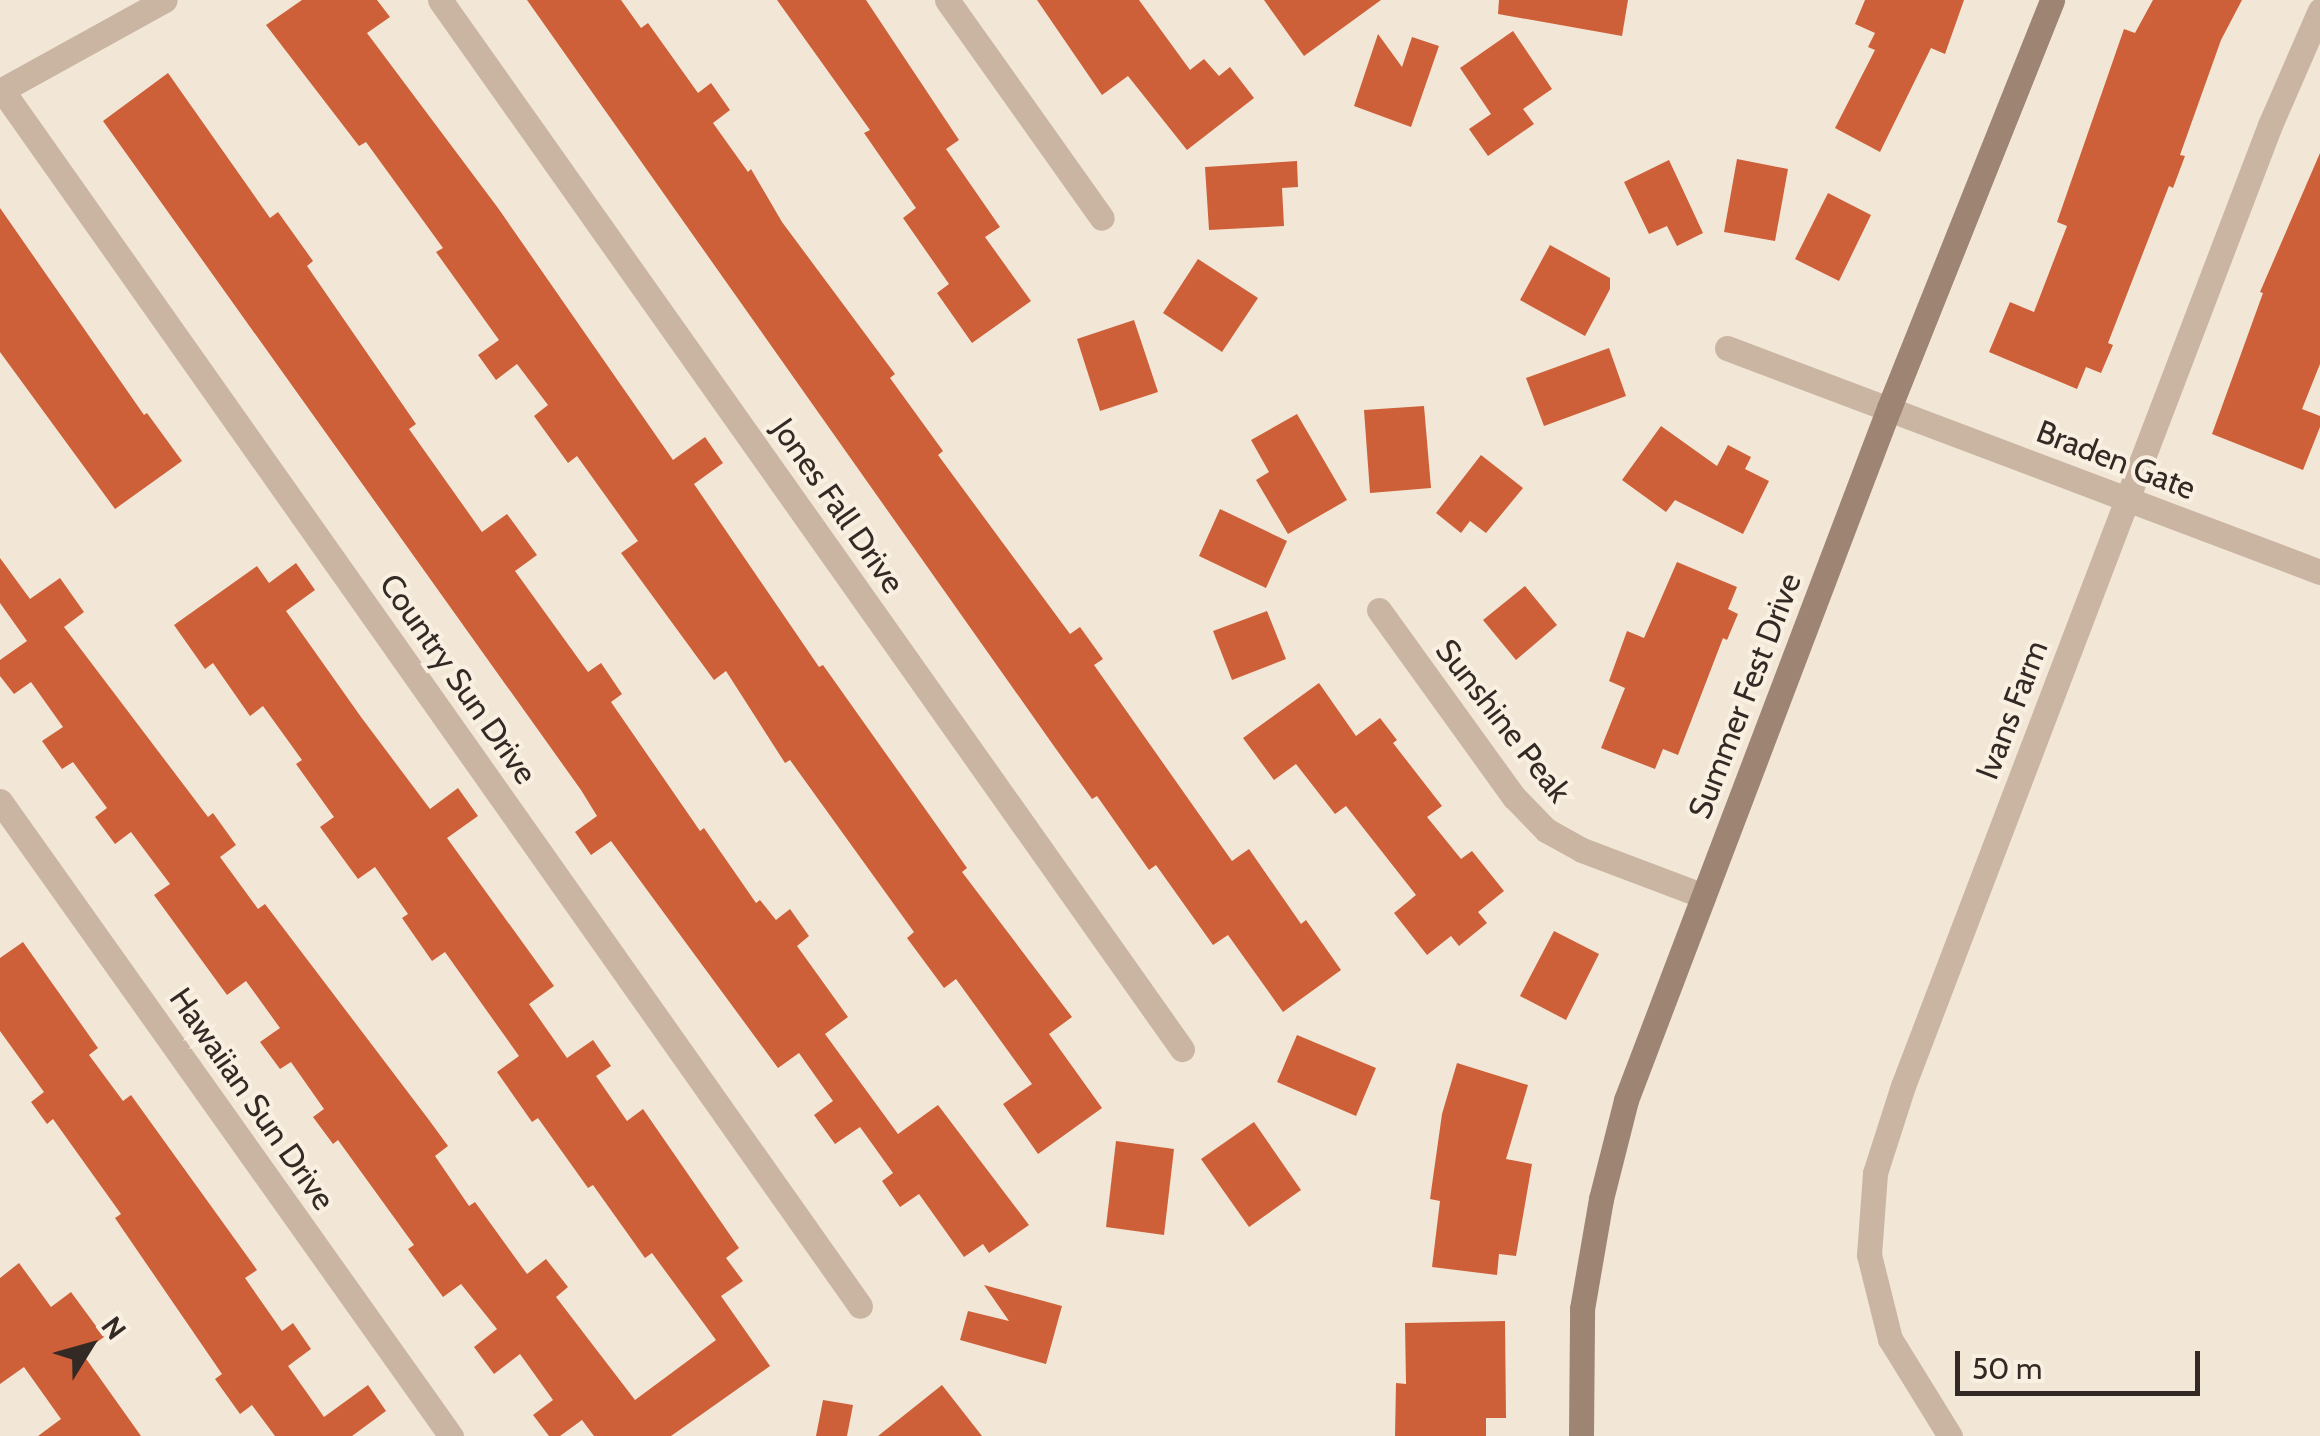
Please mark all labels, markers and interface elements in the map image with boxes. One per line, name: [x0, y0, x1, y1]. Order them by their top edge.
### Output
street label: Jones Fall Drive: [764, 411, 912, 601]
street label: Braden Gate: [2031, 412, 2201, 508]
street label: Country Sun Drive: [371, 567, 545, 791]
street label: Summer Fest Drive: [1681, 568, 1809, 824]
street label: Sunshine Peak: [1428, 632, 1578, 810]
street label: Ivans Farm: [1968, 635, 2056, 785]
street label: Hawaiian Sun Drive: [161, 981, 343, 1217]
north arrow: [40, 1296, 140, 1396]
text: N: [94, 1310, 133, 1346]
scale bar: [1960, 1331, 2205, 1393]
text: 50 m: [1972, 1350, 2042, 1387]

